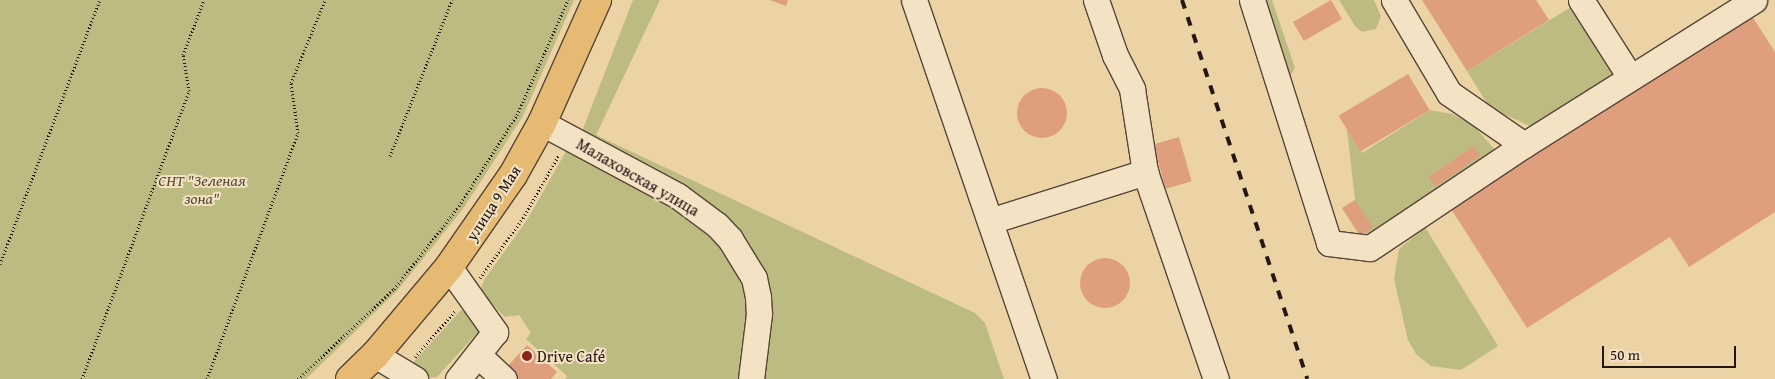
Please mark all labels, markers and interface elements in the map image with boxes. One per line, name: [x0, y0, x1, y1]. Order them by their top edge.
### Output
street label: Малаховская улица: [573, 134, 703, 220]
street label: улица 9 Мая: [461, 162, 525, 244]
park label: СНТ "Зеленая зона": [158, 170, 246, 208]
scale bar: [1605, 336, 1739, 368]
text: 50 m: [1610, 344, 1640, 365]
place label: Drive Café: [537, 346, 605, 366]
marker: Drive Café: [521, 350, 533, 362]

